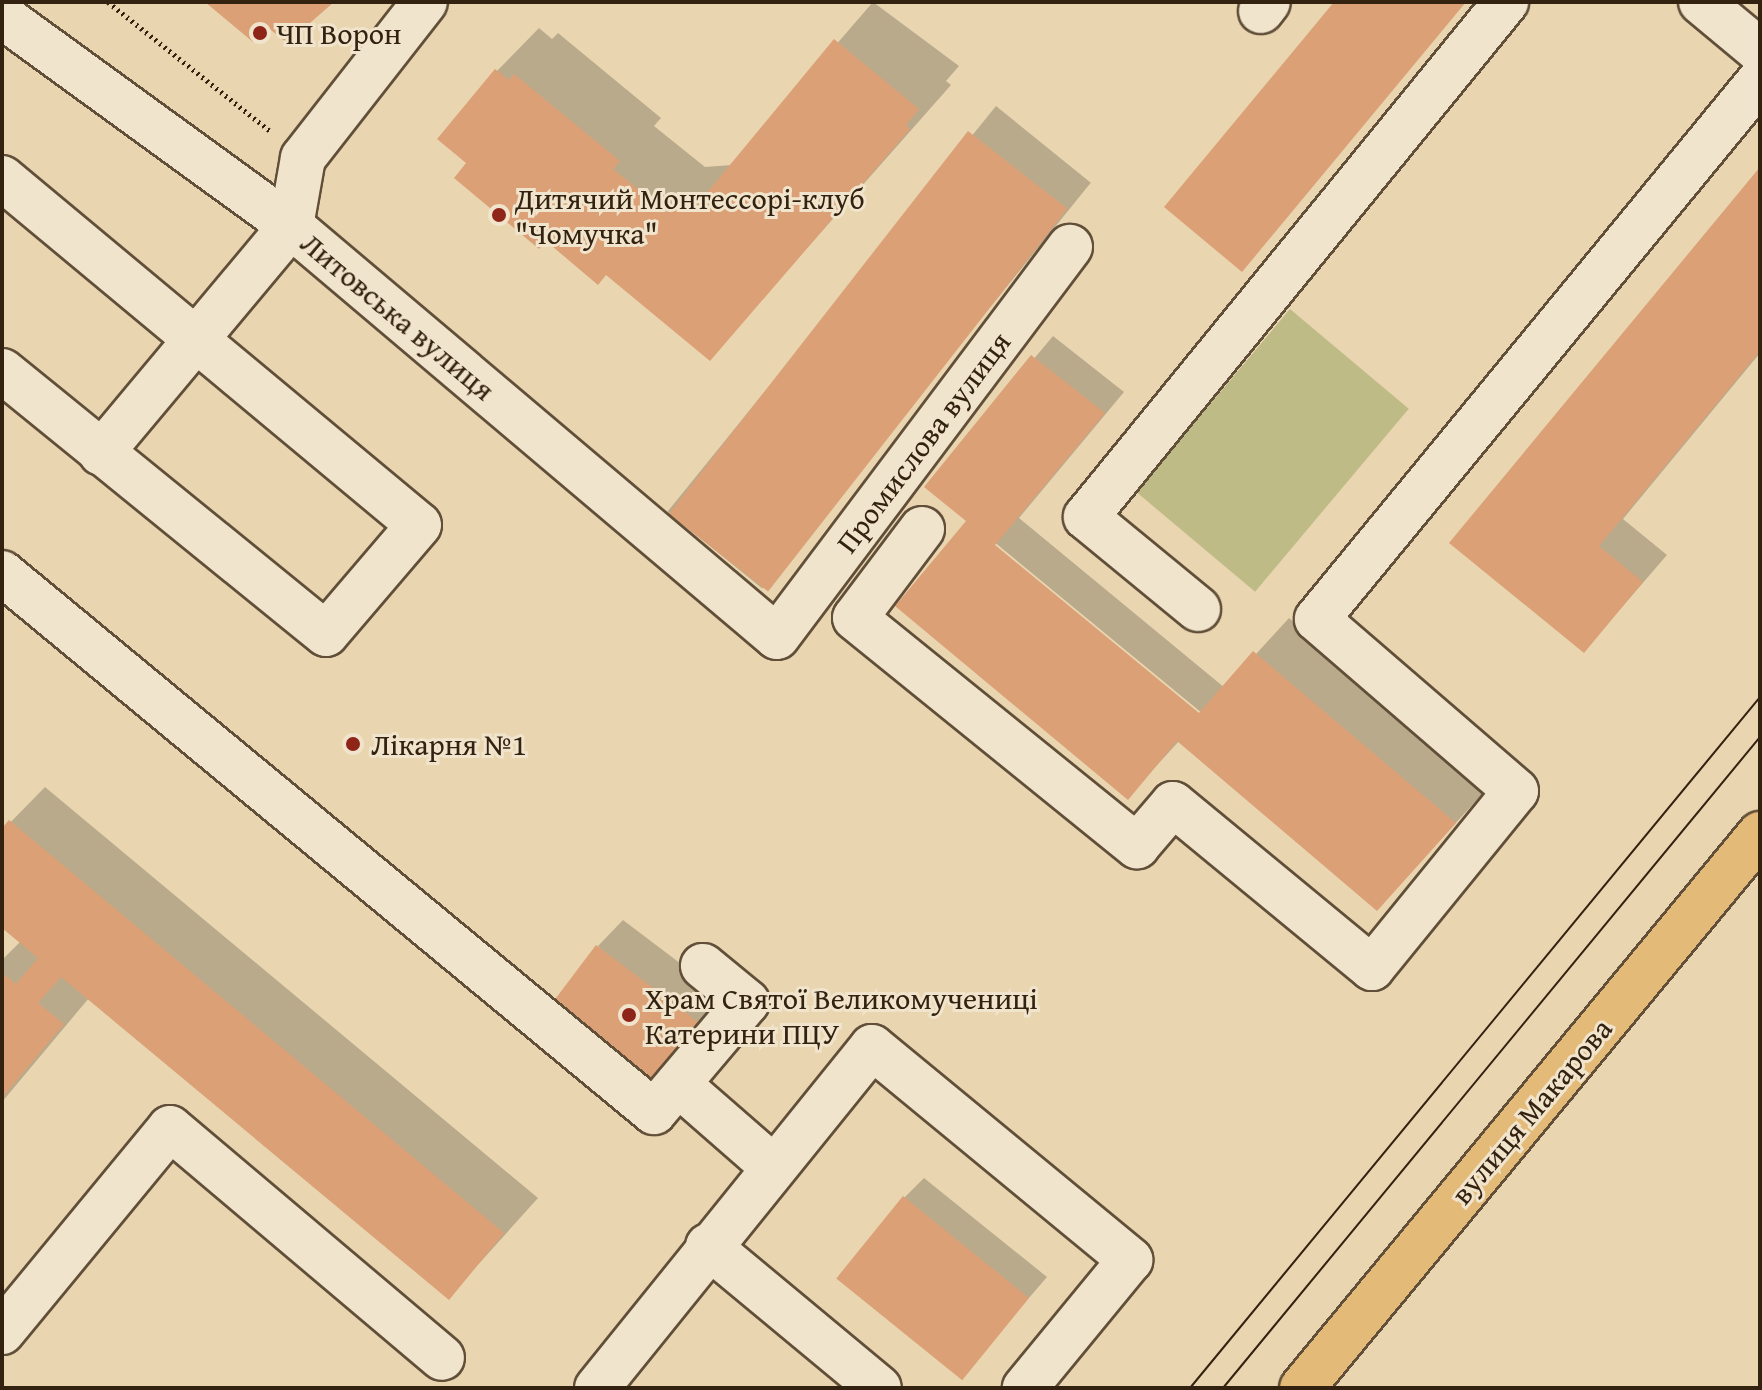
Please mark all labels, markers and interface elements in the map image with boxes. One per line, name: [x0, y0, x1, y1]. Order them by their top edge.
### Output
place label: ЧП Ворон: [276, 15, 401, 51]
marker: ЧП Ворон: [251, 24, 269, 42]
place label: Дитячий Монтессорі-клуб "Чомучка": [515, 180, 865, 250]
marker: Дитячий Монтессорі-клуб "Чомучка": [490, 206, 508, 224]
street label: Литовська вулиця: [294, 224, 502, 408]
street label: Промислова вулиця: [828, 324, 1018, 560]
place label: Лікарня №1: [371, 726, 527, 762]
marker: Лікарня №1: [342, 733, 364, 755]
place label: Храм Святої Великомучениці Катерини ПЦУ: [645, 980, 1038, 1050]
marker: Храм Святої Великомучениці Катерини ПЦУ: [620, 1006, 638, 1024]
street label: вулиця Макарова: [1443, 1011, 1619, 1211]

